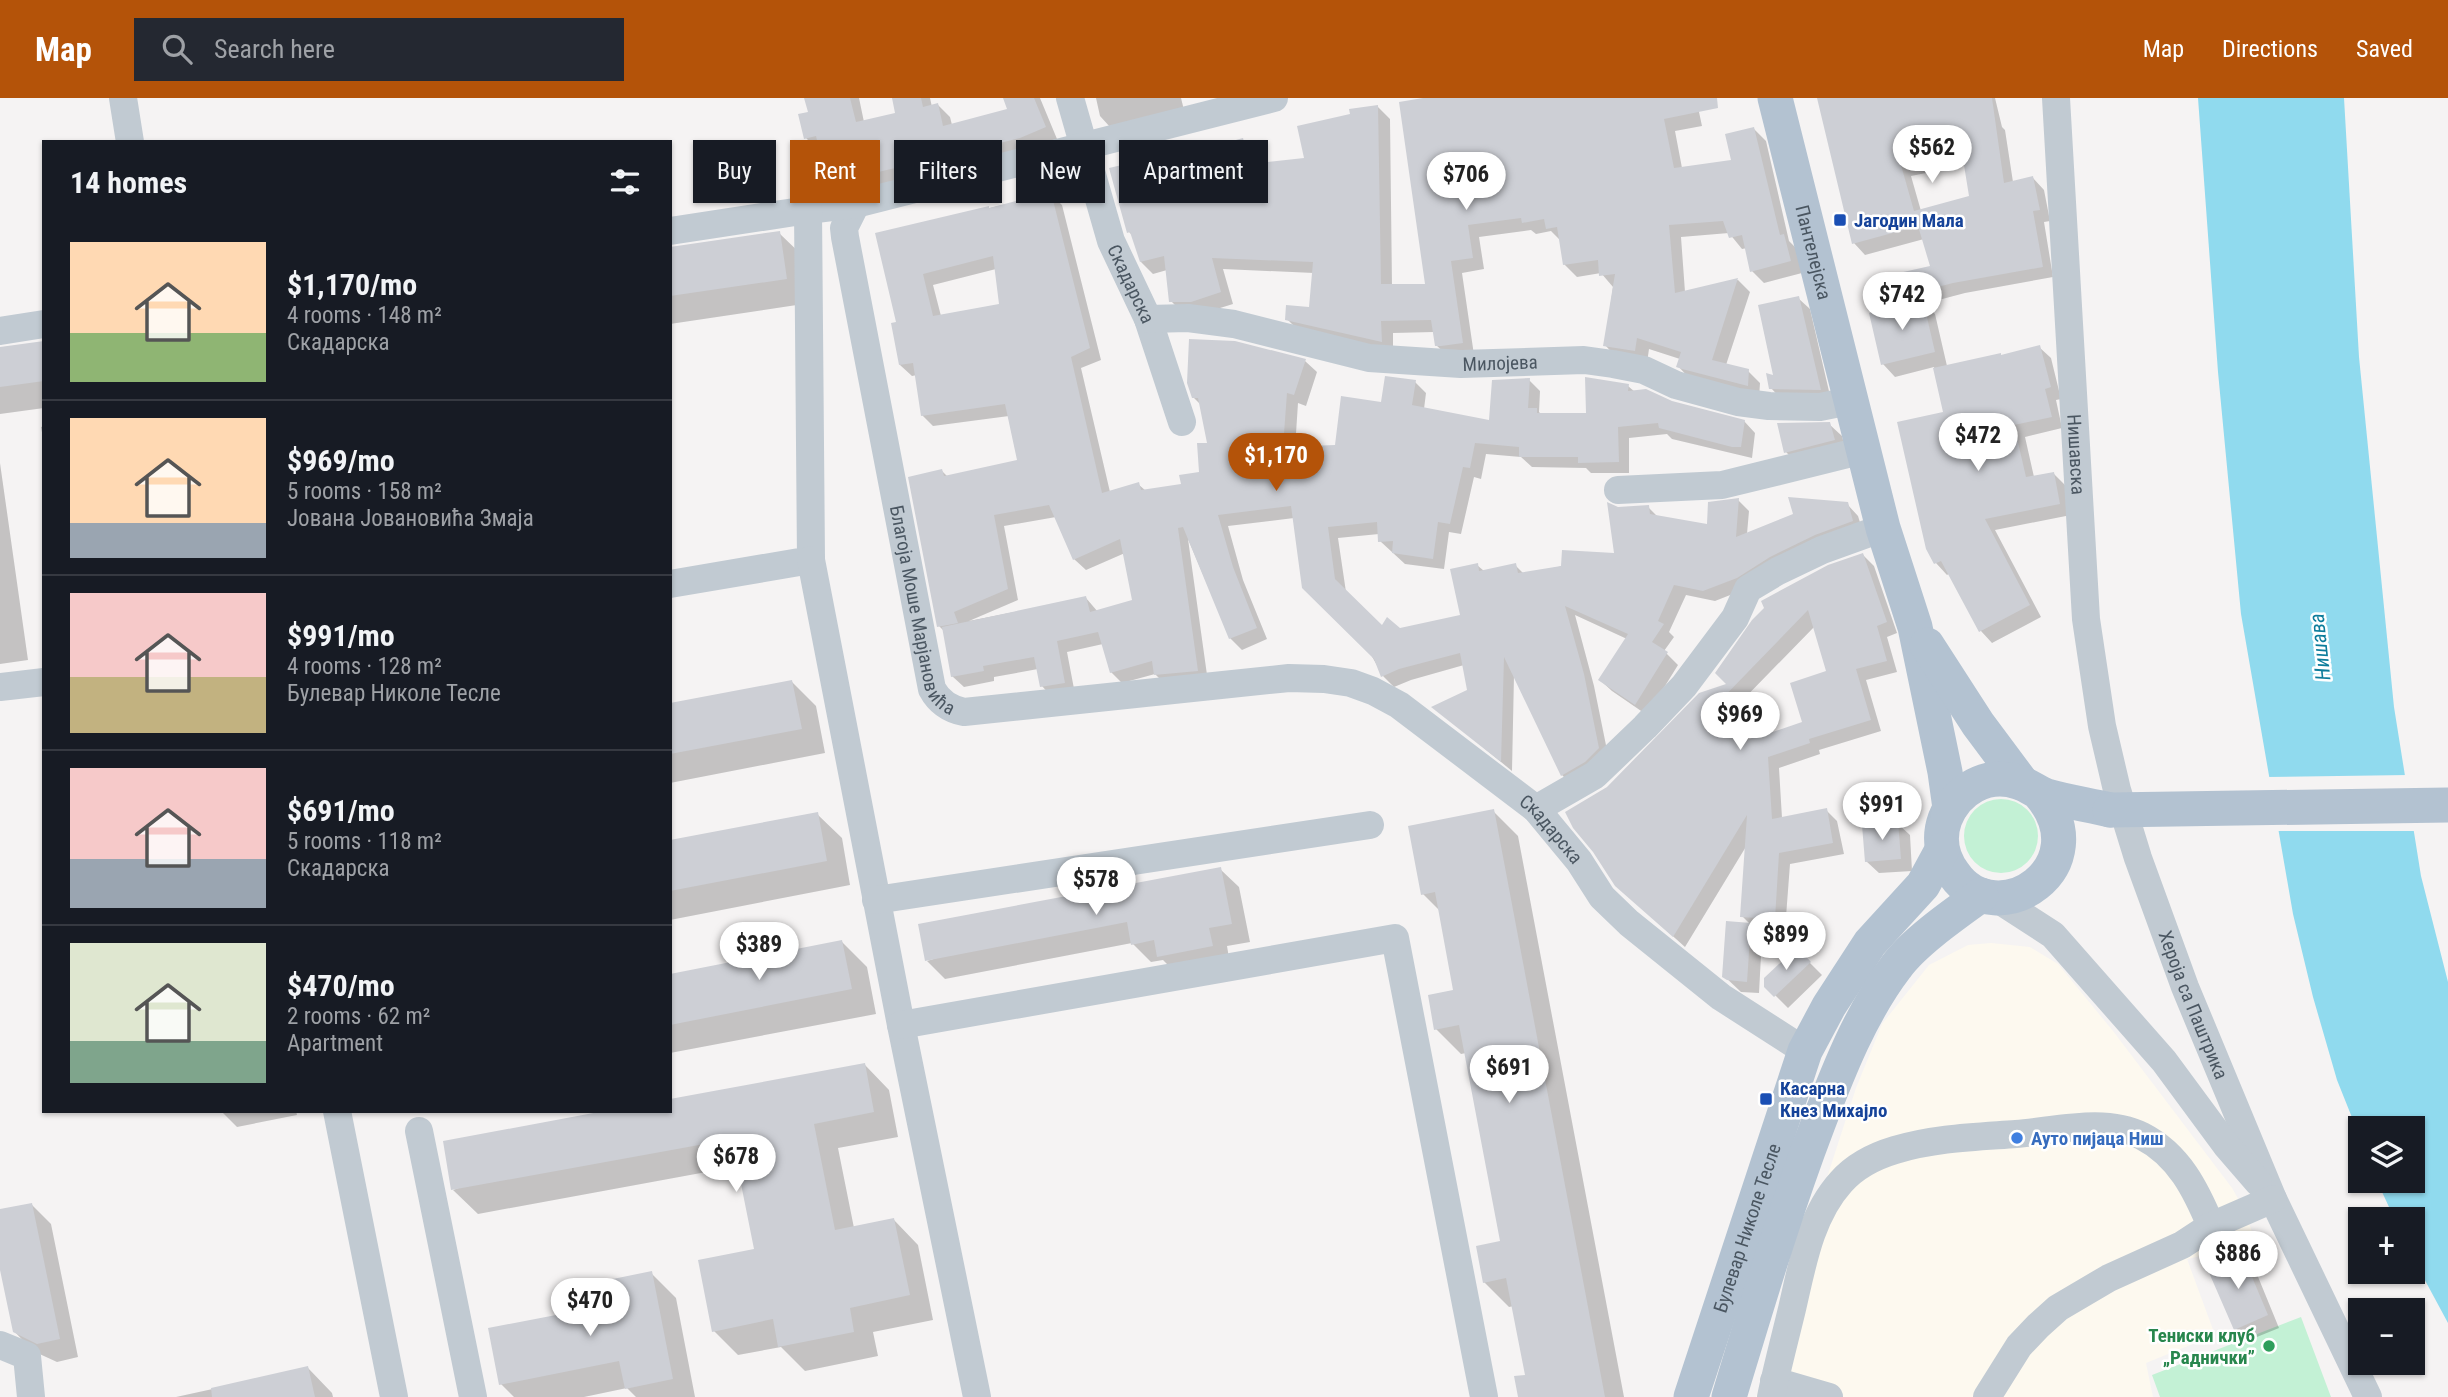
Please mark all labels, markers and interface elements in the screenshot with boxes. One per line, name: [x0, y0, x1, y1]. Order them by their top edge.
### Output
search box: [134, 18, 624, 81]
text: Map: [35, 30, 92, 69]
icon: search: [158, 30, 196, 68]
text: Search here: [214, 34, 335, 64]
text: Map: [2143, 35, 2184, 63]
text: Directions: [2222, 35, 2318, 63]
text: Saved: [2356, 35, 2413, 63]
pin: $562: [1891, 126, 1973, 185]
text: $562: [1909, 134, 1955, 161]
chip: Buy: [693, 140, 776, 203]
chip: Rent: [790, 140, 880, 203]
chip: Filters: [894, 140, 1002, 203]
chip: New: [1016, 140, 1105, 203]
chip: Apartment: [1119, 140, 1268, 203]
pin: $706: [1425, 152, 1507, 212]
text: $706: [1443, 161, 1489, 188]
icon: filters: [606, 163, 644, 201]
text: 14 homes: [70, 165, 187, 200]
street label: Пантелејска: [1790, 203, 1836, 302]
place label: Јагодин Мала: [1854, 209, 1964, 232]
marker: Јагодин Мала: [1832, 212, 1848, 228]
street label: Скадарска: [1102, 241, 1159, 327]
text: $1,170/mo: [287, 267, 417, 302]
icon: home: [126, 270, 210, 354]
pin: $742: [1861, 272, 1943, 332]
text: $742: [1879, 281, 1925, 308]
text: 4 rooms · 148 m²: [287, 302, 442, 329]
text: Скадарска: [287, 329, 390, 356]
street label: Милојева: [1462, 351, 1538, 376]
pin: $472: [1937, 414, 2019, 473]
street label: Нишавска: [2062, 414, 2090, 495]
text: $472: [1955, 422, 2001, 449]
pin: $1,170: [1219, 434, 1333, 493]
text: $1,170: [1244, 442, 1308, 469]
text: $969/mo: [287, 443, 395, 478]
icon: home: [126, 446, 210, 530]
text: 5 rooms · 158 m²: [287, 478, 442, 505]
street label: Благоја Моше Марјановића: [885, 503, 959, 720]
text: Јована Јовановића Змаја: [287, 505, 534, 532]
water label: Нишава: [2305, 612, 2335, 682]
text: $991/mo: [287, 618, 395, 653]
icon: home: [126, 621, 210, 705]
text: 4 rooms · 128 m²: [287, 653, 442, 680]
text: Булевар Николе Тесле: [287, 680, 501, 707]
pin: $969: [1699, 692, 1781, 752]
text: $969: [1717, 701, 1763, 728]
pin: $991: [1841, 782, 1923, 842]
street label: Скадарска: [1515, 790, 1587, 869]
text: $991: [1859, 791, 1905, 818]
text: $691/mo: [287, 793, 395, 828]
icon: home: [126, 796, 210, 880]
text: 5 rooms · 118 m²: [287, 828, 442, 855]
text: Скадарска: [287, 855, 390, 882]
pin: $578: [1055, 858, 1137, 917]
text: $578: [1073, 866, 1119, 893]
pin: $899: [1745, 912, 1827, 972]
text: $899: [1763, 921, 1809, 948]
pin: $389: [718, 922, 800, 982]
street label: Хероја са Паштрика: [2153, 928, 2233, 1083]
text: $389: [736, 931, 782, 958]
text: $470/mo: [287, 968, 395, 1003]
icon: home: [126, 971, 210, 1055]
text: 2 rooms · 62 m²: [287, 1003, 430, 1030]
text: Apartment: [287, 1030, 383, 1057]
pin: $691: [1468, 1046, 1550, 1105]
text: $691: [1486, 1054, 1532, 1081]
place label: Касарна Кнез Михајло: [1780, 1077, 1887, 1122]
marker: Касарна Кнез Михајло: [1758, 1091, 1774, 1107]
map controls: [2348, 1116, 2425, 1375]
button: layers: [2348, 1116, 2425, 1193]
place label: Ауто пијаца Ниш: [2031, 1127, 2164, 1150]
marker: Ауто пијаца Ниш: [2009, 1130, 2025, 1146]
pin: $678: [695, 1134, 777, 1194]
street label: Булевар Николе Тесле: [1709, 1140, 1786, 1316]
text: $678: [713, 1143, 759, 1170]
button: +: [2348, 1207, 2425, 1284]
pin: $886: [2197, 1232, 2279, 1291]
text: $886: [2215, 1240, 2261, 1267]
pin: $470: [549, 1278, 631, 1338]
text: $470: [567, 1287, 613, 1314]
button: −: [2348, 1298, 2425, 1375]
place label: Тениски клуб „Раднички”: [2148, 1324, 2255, 1369]
marker: Тениски клуб „Раднички”: [2261, 1338, 2277, 1354]

